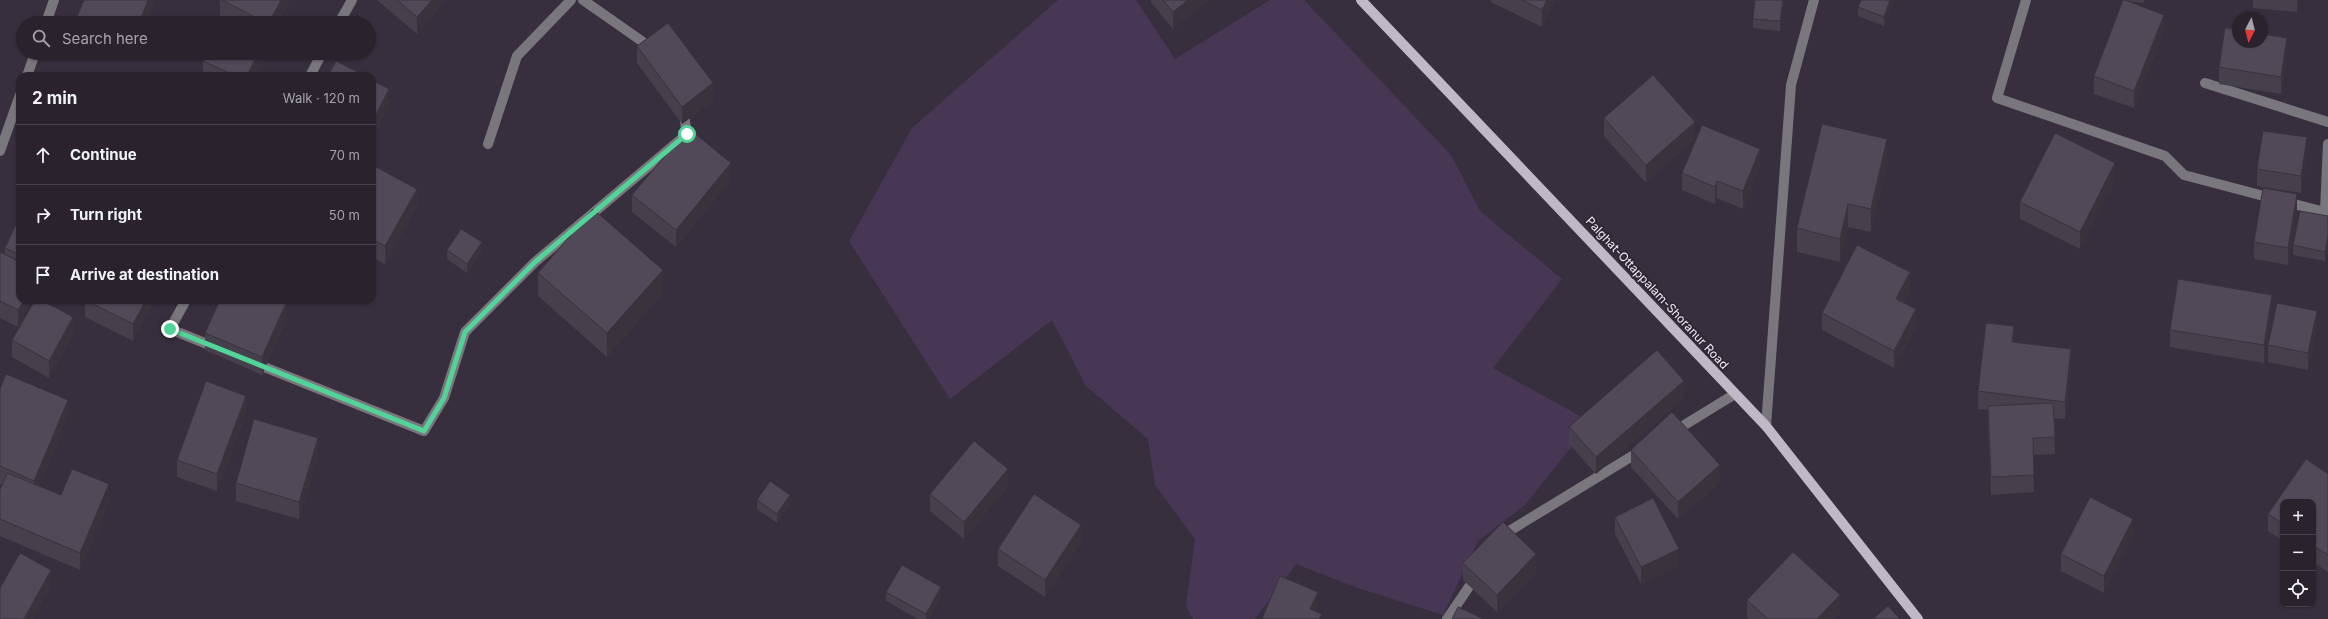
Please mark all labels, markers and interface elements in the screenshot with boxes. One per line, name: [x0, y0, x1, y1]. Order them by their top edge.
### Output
north arrow: [2232, 12, 2268, 48]
search box: [16, 16, 376, 60]
icon: search: [30, 27, 52, 49]
text: Search here: [62, 29, 148, 48]
text: 2 min: [32, 88, 77, 108]
text: Walk · 120 m: [283, 90, 360, 106]
route start: [678, 125, 696, 143]
icon: ahead: [32, 144, 54, 166]
text: Continue: [70, 145, 137, 164]
text: 70 m: [330, 147, 360, 163]
icon: right: [32, 204, 54, 226]
text: Turn right: [70, 205, 142, 224]
text: 50 m: [329, 207, 360, 223]
street label: Palghat-Ottappalam-Shoranur Road: [1583, 213, 1732, 372]
icon: arrive: [32, 264, 54, 286]
text: Arrive at destination: [70, 265, 219, 284]
route end: [161, 320, 179, 338]
map controls: [2280, 499, 2316, 607]
button: +: [2280, 499, 2316, 535]
button: −: [2280, 535, 2316, 571]
button: locate: [2280, 571, 2316, 607]

